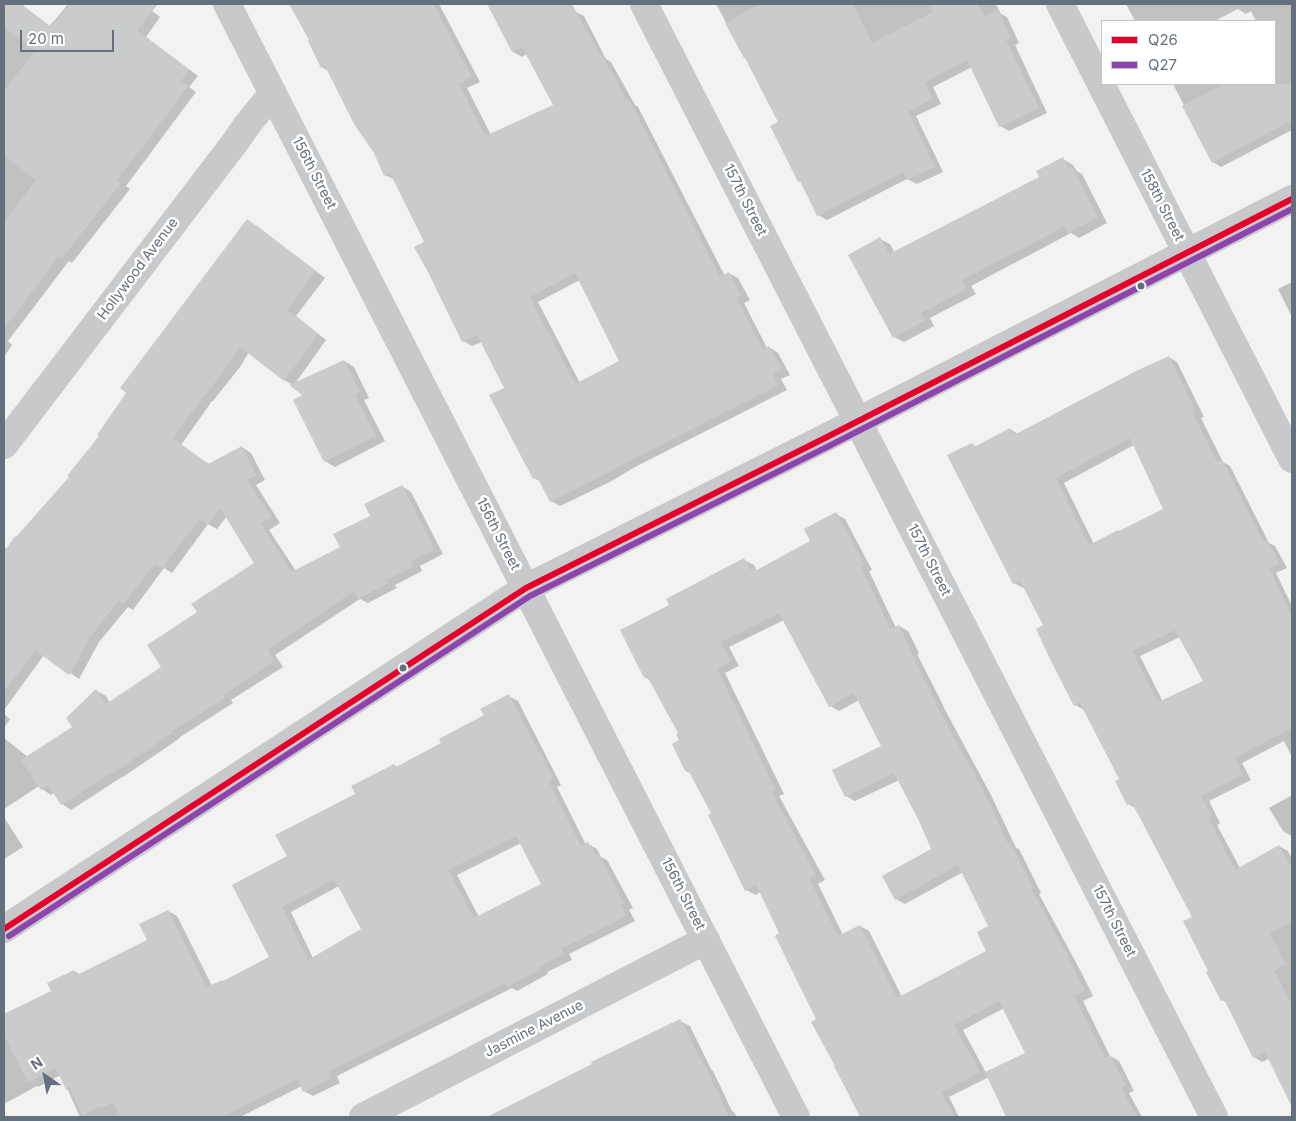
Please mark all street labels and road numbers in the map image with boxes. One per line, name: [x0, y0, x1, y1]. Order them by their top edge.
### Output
street label: 156th Street: [289, 134, 339, 212]
street label: 157th Street: [720, 161, 770, 239]
street label: 158th Street: [1137, 166, 1187, 244]
street label: Hollywood Avenue: [94, 215, 182, 323]
street label: 156th Street: [473, 495, 523, 573]
street label: 157th Street: [904, 521, 954, 599]
street label: 156th Street: [658, 855, 708, 933]
street label: 157th Street: [1089, 882, 1139, 960]
street label: Jasmine Avenue: [482, 997, 586, 1061]

